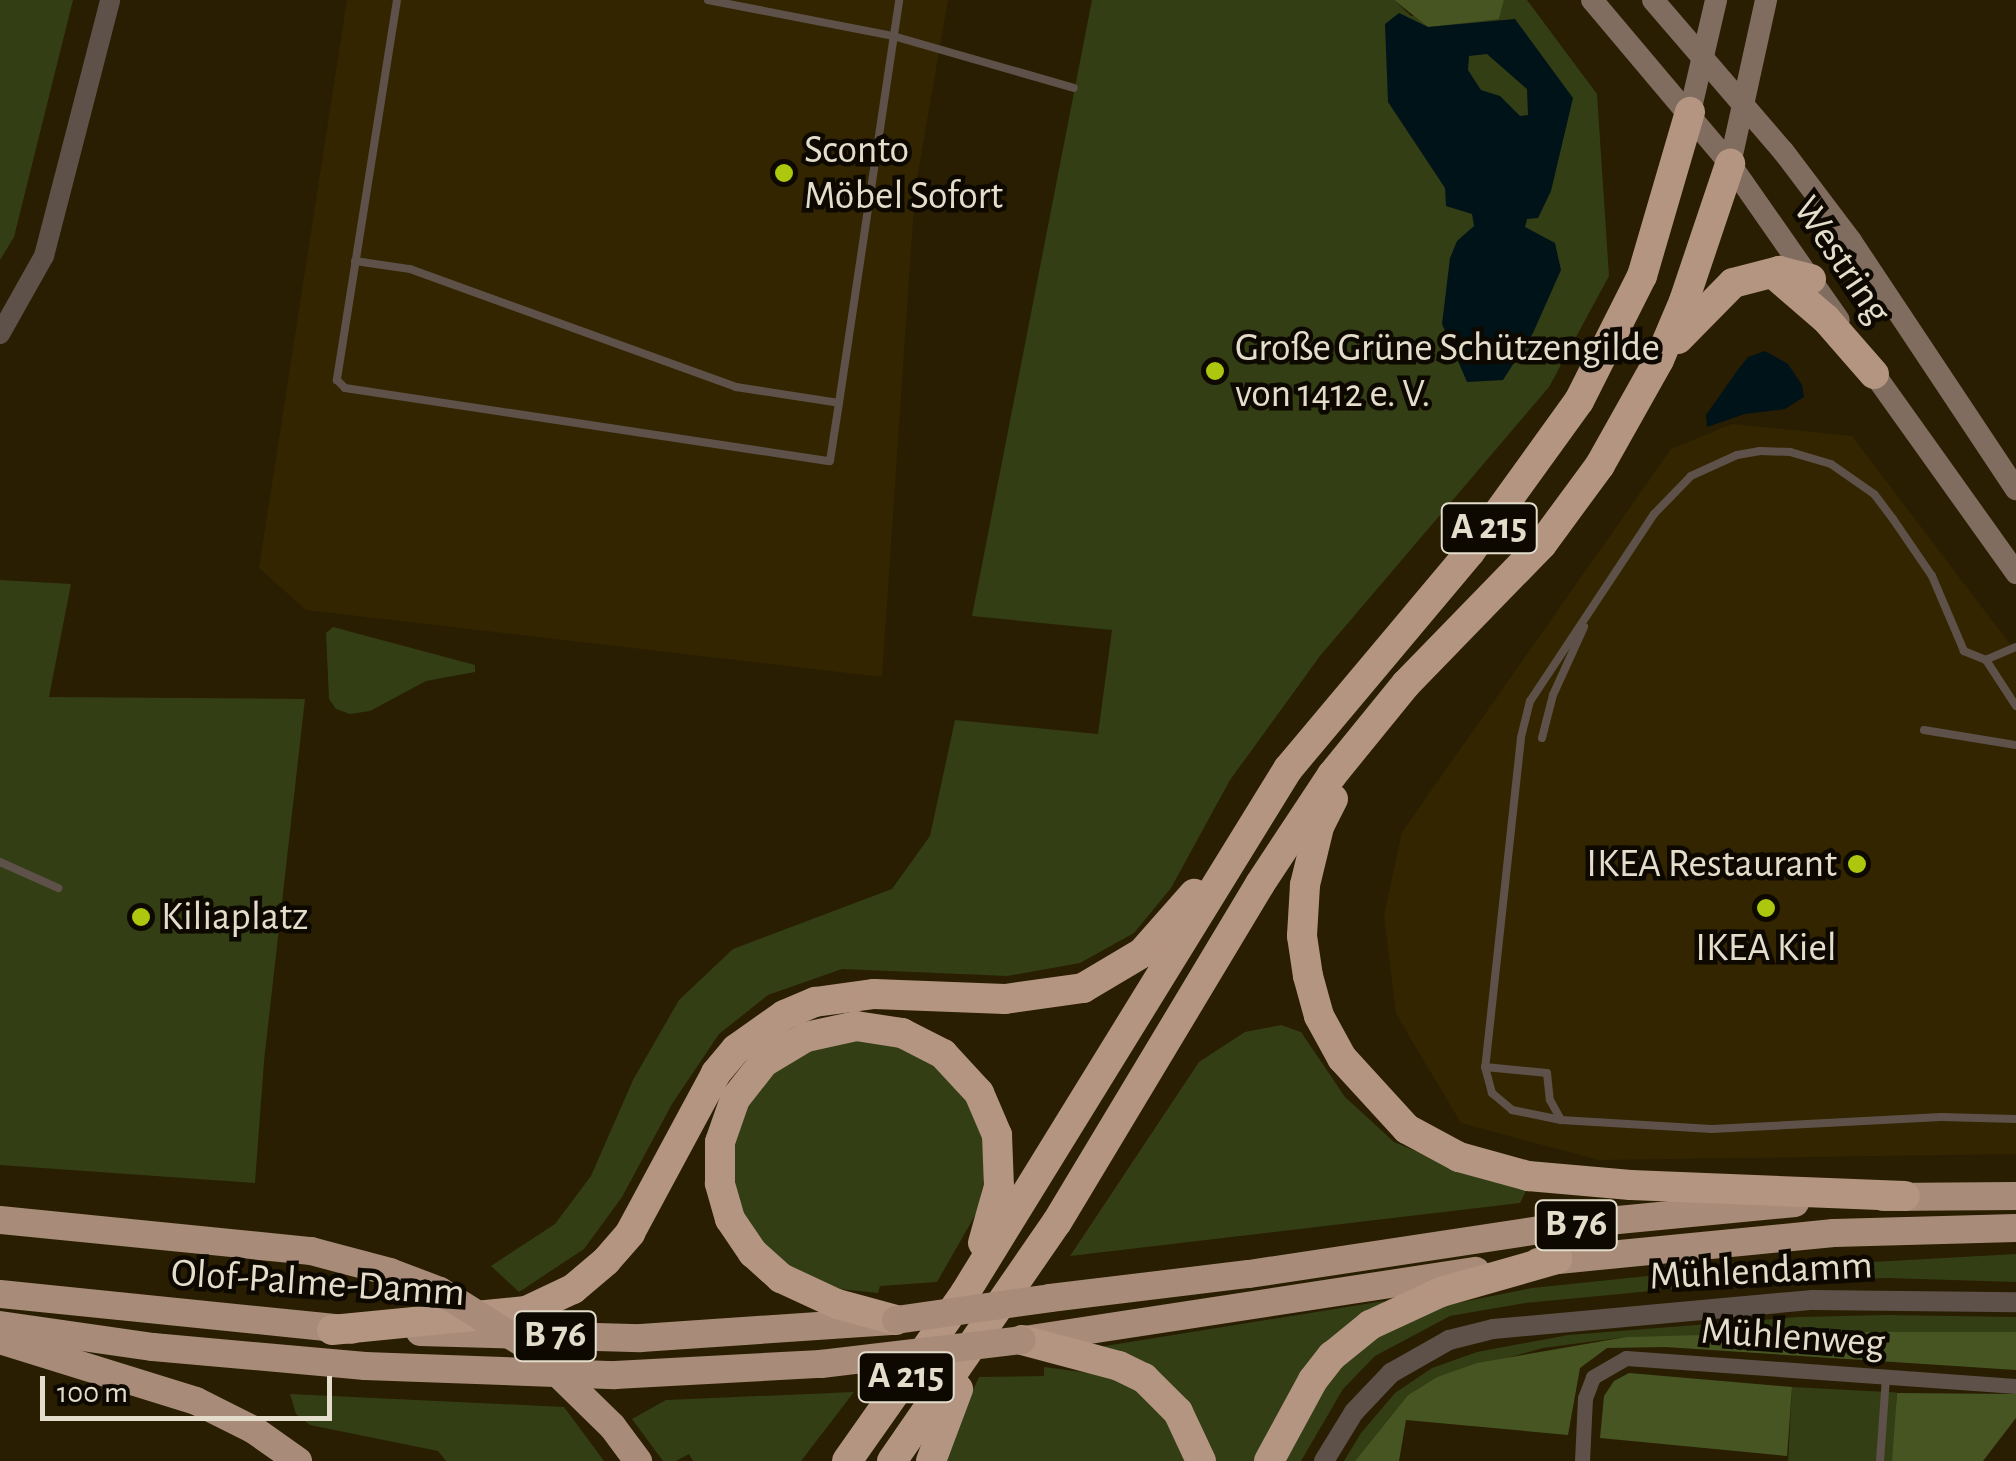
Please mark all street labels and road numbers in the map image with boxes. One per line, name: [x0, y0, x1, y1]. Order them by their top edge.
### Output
street label: Westring: [1782, 187, 1902, 333]
road number: A 215: [1439, 495, 1539, 561]
road number: B 76: [1534, 1192, 1618, 1258]
street label: Mühlendamm: [1648, 1241, 1874, 1301]
street label: Olof-Palme-Damm: [169, 1249, 467, 1317]
road number: B 76: [512, 1303, 598, 1369]
street label: Mühlenweg: [1700, 1307, 1886, 1367]
road number: A 215: [856, 1344, 956, 1410]

